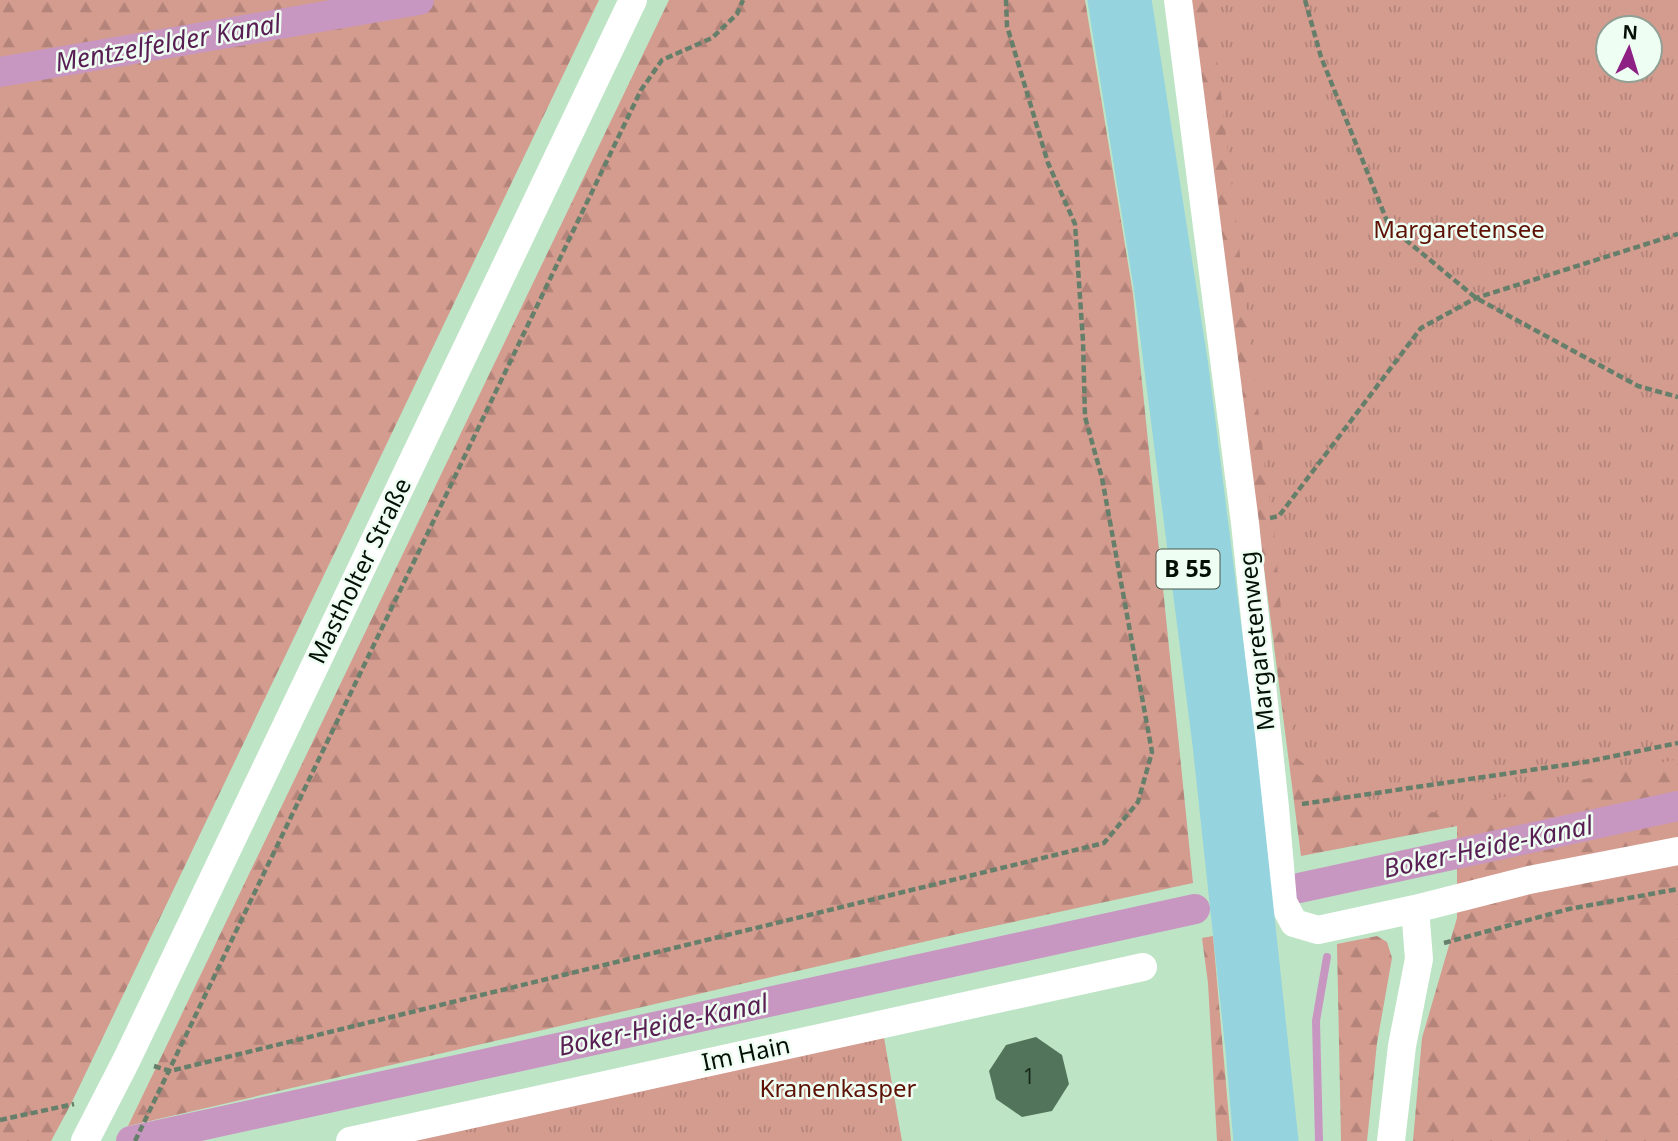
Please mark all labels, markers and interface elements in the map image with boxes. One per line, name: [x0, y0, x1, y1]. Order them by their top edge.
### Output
water label: Mentzelfelder Kanal: [52, 4, 285, 80]
north arrow: [1594, 14, 1664, 84]
text: N: [1622, 19, 1639, 46]
park label: Margaretensee: [1373, 212, 1545, 245]
street label: Mastholter Straße: [299, 472, 418, 669]
road number: B 55: [1156, 550, 1220, 589]
street label: Margaretenweg: [1230, 550, 1281, 733]
water label: Boker-Heide-Kanal: [1380, 806, 1597, 886]
water label: Boker-Heide-Kanal: [555, 984, 772, 1064]
street label: Im Hain: [699, 1027, 793, 1078]
house number: 1: [1023, 1062, 1035, 1090]
park label: Kranenkasper: [760, 1071, 917, 1104]

